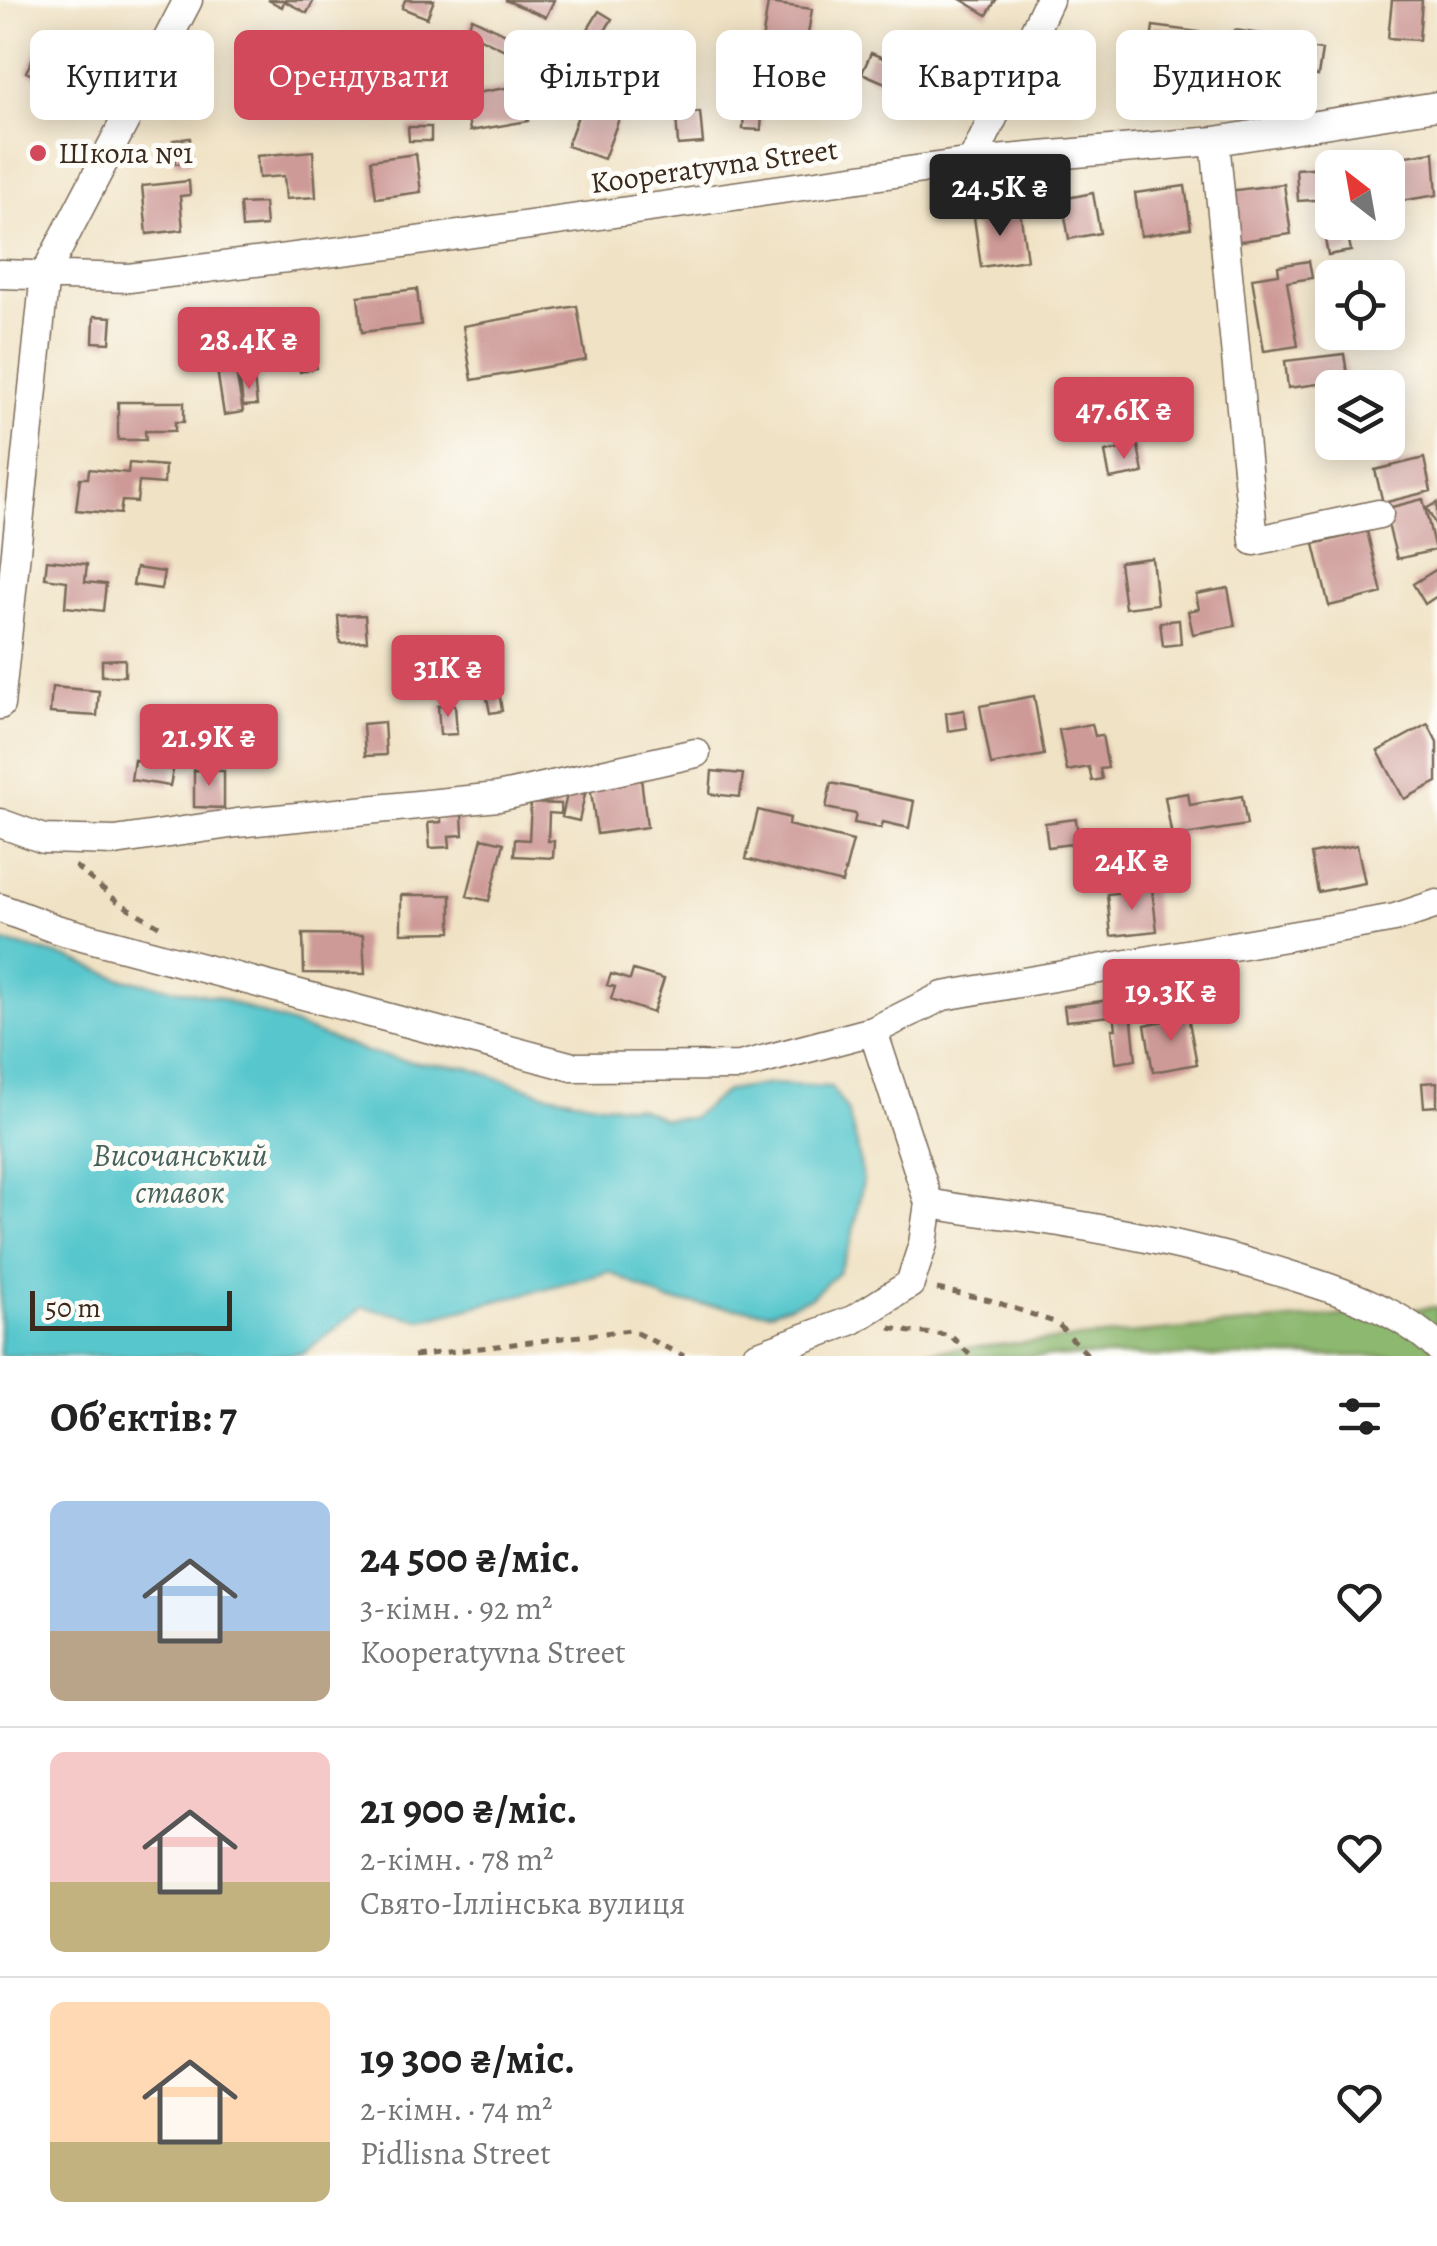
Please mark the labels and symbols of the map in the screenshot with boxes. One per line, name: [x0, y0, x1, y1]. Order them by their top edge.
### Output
street label: Kooperatyvna Street: [588, 129, 840, 203]
place label: Школа №1: [58, 133, 193, 173]
marker: Школа №1: [27, 142, 49, 164]
north arrow: [1315, 150, 1405, 240]
pin: 24.5K ₴: [908, 154, 1092, 239]
pin: 28.4K ₴: [157, 307, 341, 392]
pin: 47.6K ₴: [1032, 377, 1216, 462]
pin: 31K ₴: [378, 635, 518, 720]
pin: 21.9K ₴: [117, 704, 301, 789]
pin: 24K ₴: [1062, 828, 1202, 913]
pin: 19.3K ₴: [1079, 959, 1263, 1044]
water label: Височанський ставок: [92, 1133, 268, 1214]
scale bar: [30, 1286, 232, 1330]

